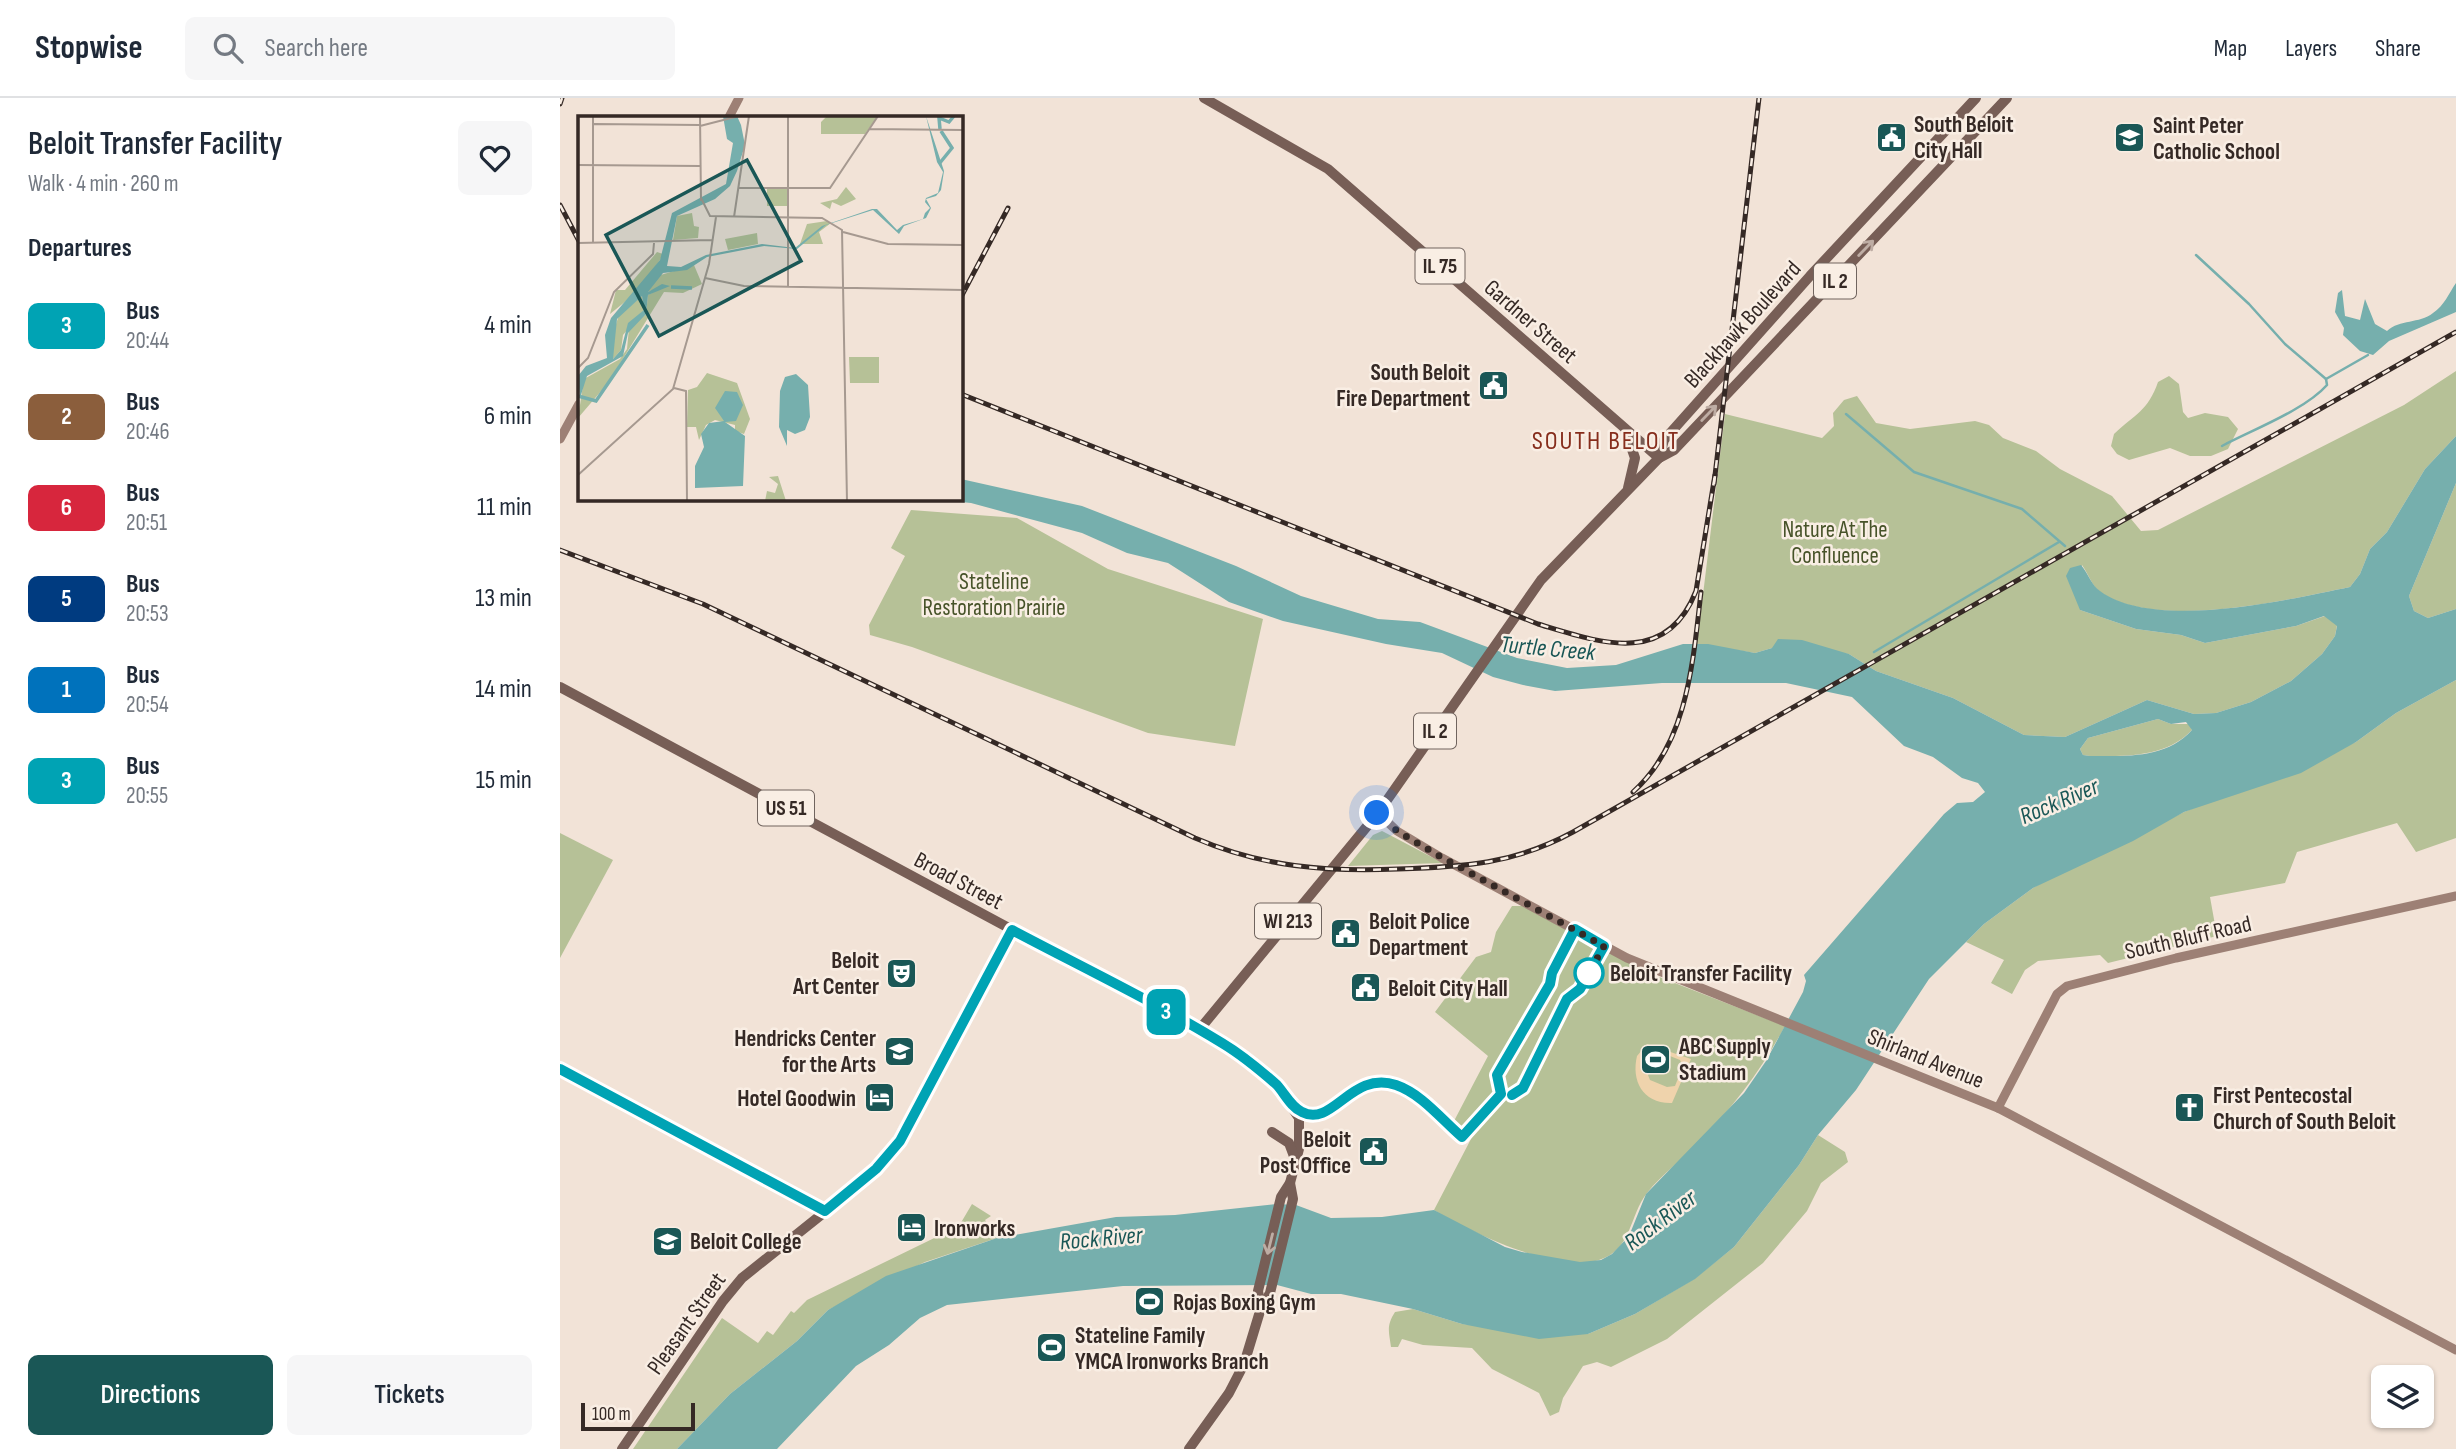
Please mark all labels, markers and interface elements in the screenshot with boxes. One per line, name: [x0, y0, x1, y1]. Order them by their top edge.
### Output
search box: [185, 17, 675, 80]
text: Stopwise: [35, 28, 143, 68]
icon: search: [209, 29, 247, 67]
text: Search here: [265, 33, 368, 64]
text: Map: [2214, 34, 2247, 63]
text: Layers: [2285, 34, 2337, 63]
text: Share: [2375, 34, 2421, 63]
place label: South Beloit City Hall: [1914, 111, 2014, 165]
place label: Saint Peter Catholic School: [2153, 112, 2280, 166]
inset map: [578, 116, 962, 500]
public building icon: South Beloit City Hall: [1874, 120, 1908, 154]
button: heart: [458, 121, 532, 195]
school or university icon: Saint Peter Catholic School: [2113, 121, 2147, 155]
text: Beloit Transfer Facility: [28, 124, 282, 164]
text: Walk · 4 min · 260 m: [28, 170, 178, 198]
text: Departures: [28, 233, 132, 264]
one-way arrow: [1858, 240, 1875, 257]
road number: IL 75: [1416, 248, 1464, 284]
street label: Blackhawk Boulevard: [1678, 255, 1807, 394]
road number: IL 2: [1814, 264, 1856, 298]
street label: Gardner Street: [1478, 274, 1583, 370]
text: Bus: [126, 296, 160, 327]
text: 4 min: [484, 310, 532, 341]
text: 3: [61, 311, 72, 340]
text: 20:44: [126, 327, 169, 355]
place label: South Beloit Fire Department: [1336, 359, 1470, 413]
public building icon: South Beloit Fire Department: [1476, 368, 1510, 402]
text: Bus: [126, 387, 160, 418]
text: 6 min: [484, 401, 532, 432]
text: 2: [61, 402, 72, 431]
one-way arrow: [1701, 405, 1718, 422]
text: 20:46: [126, 418, 170, 446]
district label: SOUTH BELOIT: [1532, 426, 1680, 457]
text: Bus: [126, 478, 160, 509]
text: 11 min: [477, 492, 532, 523]
text: 6: [61, 493, 72, 522]
text: 20:51: [126, 509, 167, 537]
park label: Nature At The Confluence: [1782, 516, 1888, 570]
park label: Stateline Restoration Prairie: [923, 568, 1065, 622]
text: Bus: [126, 569, 160, 600]
text: 13 min: [475, 583, 532, 614]
text: 5: [61, 584, 72, 613]
text: 20:53: [126, 600, 169, 628]
water label: Turtle Creek: [1499, 630, 1597, 667]
text: Bus: [126, 660, 160, 691]
text: 14 min: [475, 674, 532, 705]
text: 1: [62, 675, 71, 704]
text: 20:54: [126, 691, 169, 719]
road number: IL 2: [1414, 714, 1456, 748]
text: Bus: [126, 751, 160, 782]
text: 15 min: [476, 765, 532, 796]
text: 3: [61, 766, 72, 795]
water label: Rock River: [2016, 771, 2104, 831]
text: 20:55: [126, 782, 168, 810]
road number: US 51: [758, 790, 814, 826]
your location: [1359, 795, 1394, 830]
street label: Broad Street: [909, 846, 1008, 916]
road number: WI 213: [1255, 904, 1321, 938]
place label: Beloit Police Department: [1369, 908, 1470, 962]
street label: South Bluff Road: [2122, 910, 2254, 966]
public building icon: Beloit Police Department: [1329, 917, 1363, 951]
place label: Beloit Art Center: [792, 947, 879, 1001]
theatre icon: Beloit Art Center: [885, 956, 919, 990]
marker: Beloit Transfer Facility: [1574, 958, 1604, 988]
place label: Beloit Transfer Facility: [1610, 960, 1793, 988]
public building icon: Beloit City Hall: [1348, 971, 1382, 1005]
place label: Beloit City Hall: [1388, 975, 1508, 1003]
line badge: 3: [1143, 989, 1189, 1035]
text: 3: [1161, 997, 1171, 1026]
street label: Shirland Avenue: [1863, 1023, 1988, 1095]
place label: Hendricks Center for the Arts: [734, 1025, 876, 1079]
place label: ABC Supply Stadium: [1678, 1033, 1771, 1087]
school or university icon: Hendricks Center for the Arts: [882, 1034, 916, 1068]
sports icon: ABC Supply Stadium: [1639, 1042, 1673, 1076]
hotel icon: Hotel Goodwin: [862, 1081, 896, 1115]
place label: First Pentecostal Church of South Beloit: [2213, 1082, 2396, 1136]
place label: Hotel Goodwin: [737, 1085, 856, 1113]
church icon: First Pentecostal Church of South Beloit: [2173, 1091, 2207, 1125]
place label: Beloit Post Office: [1260, 1126, 1351, 1180]
public building icon: Beloit Post Office: [1357, 1135, 1391, 1169]
water label: Rock River: [1619, 1183, 1703, 1257]
hotel icon: Ironworks: [894, 1211, 928, 1245]
place label: Ironworks: [934, 1215, 1015, 1243]
water label: Rock River: [1059, 1220, 1145, 1257]
school or university icon: Beloit College: [650, 1224, 684, 1258]
place label: Beloit College: [690, 1228, 802, 1256]
one-way arrow: [1263, 1232, 1276, 1255]
street label: Pleasant Street: [641, 1267, 732, 1380]
sports icon: Rojas Boxing Gym: [1133, 1285, 1167, 1319]
place label: Rojas Boxing Gym: [1173, 1289, 1316, 1317]
place label: Stateline Family YMCA Ironworks Branch: [1075, 1322, 1269, 1376]
sports icon: Stateline Family YMCA Ironworks Branch: [1035, 1331, 1069, 1365]
button: Directions: [28, 1355, 273, 1435]
button: Tickets: [287, 1355, 532, 1435]
map controls: [2371, 1365, 2434, 1428]
button: layers: [2371, 1365, 2434, 1428]
scale bar: [581, 1400, 695, 1432]
text: 100 m: [592, 1403, 631, 1426]

